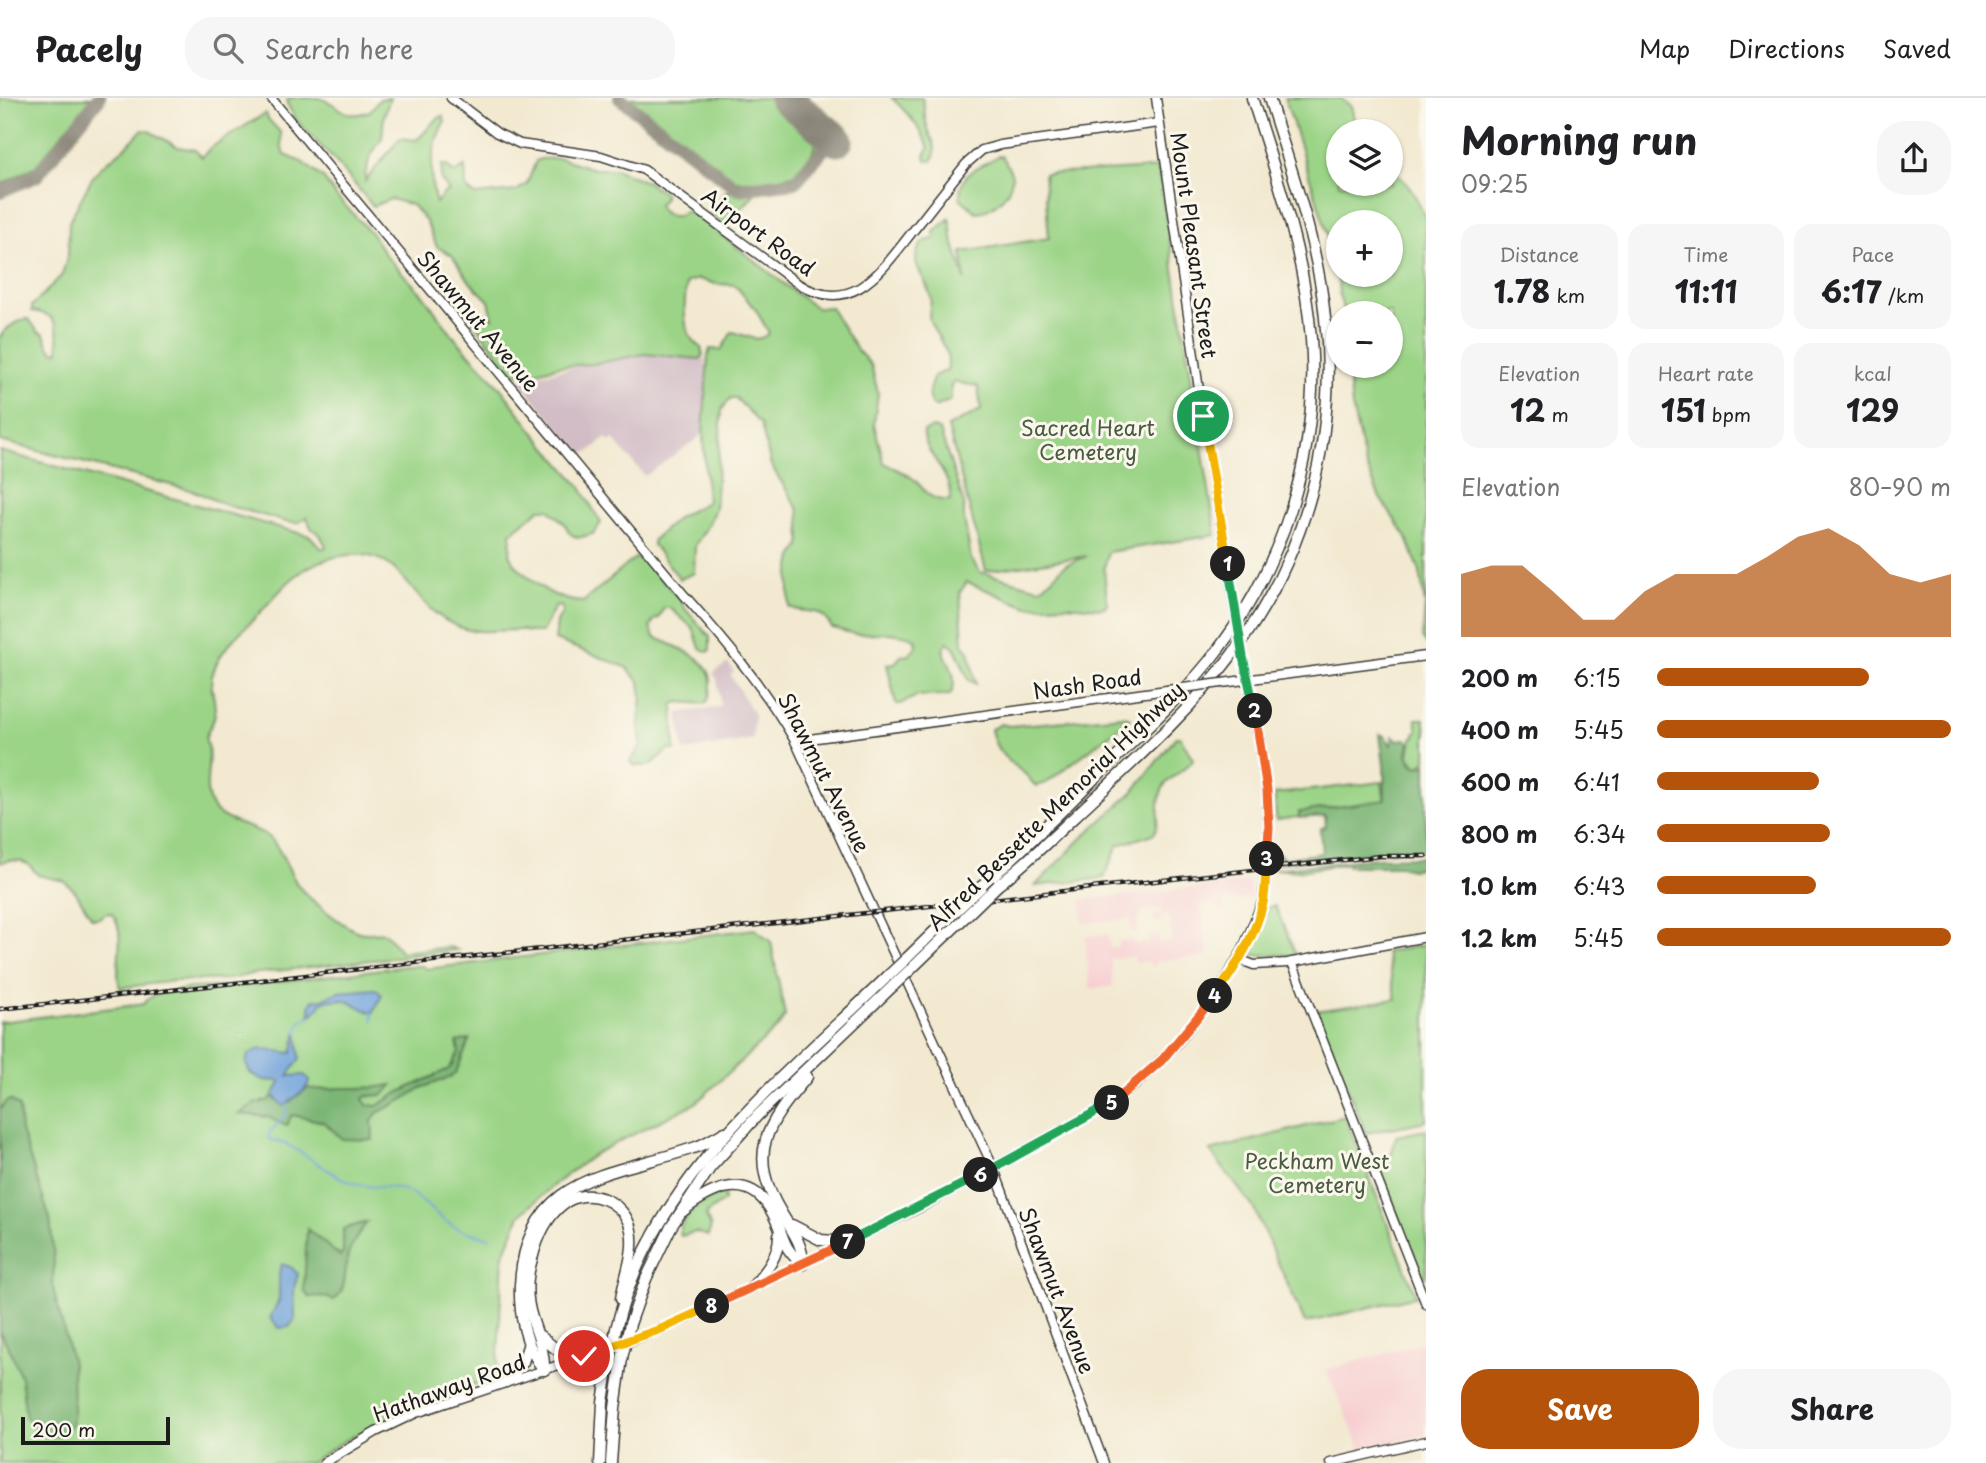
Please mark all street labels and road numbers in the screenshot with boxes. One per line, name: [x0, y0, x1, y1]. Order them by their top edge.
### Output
street label: Mount Pleasant Street: [1163, 130, 1227, 360]
street label: Airport Road: [696, 179, 822, 283]
street label: Shawmut Avenue: [410, 242, 548, 398]
street label: Nash Road: [1030, 660, 1144, 706]
street label: Alfred Bessette Memorial Highway: [919, 673, 1191, 937]
street label: Shawmut Avenue: [771, 686, 879, 858]
street label: Shawmut Avenue: [1012, 1202, 1104, 1378]
street label: Hathaway Road: [368, 1345, 530, 1429]

